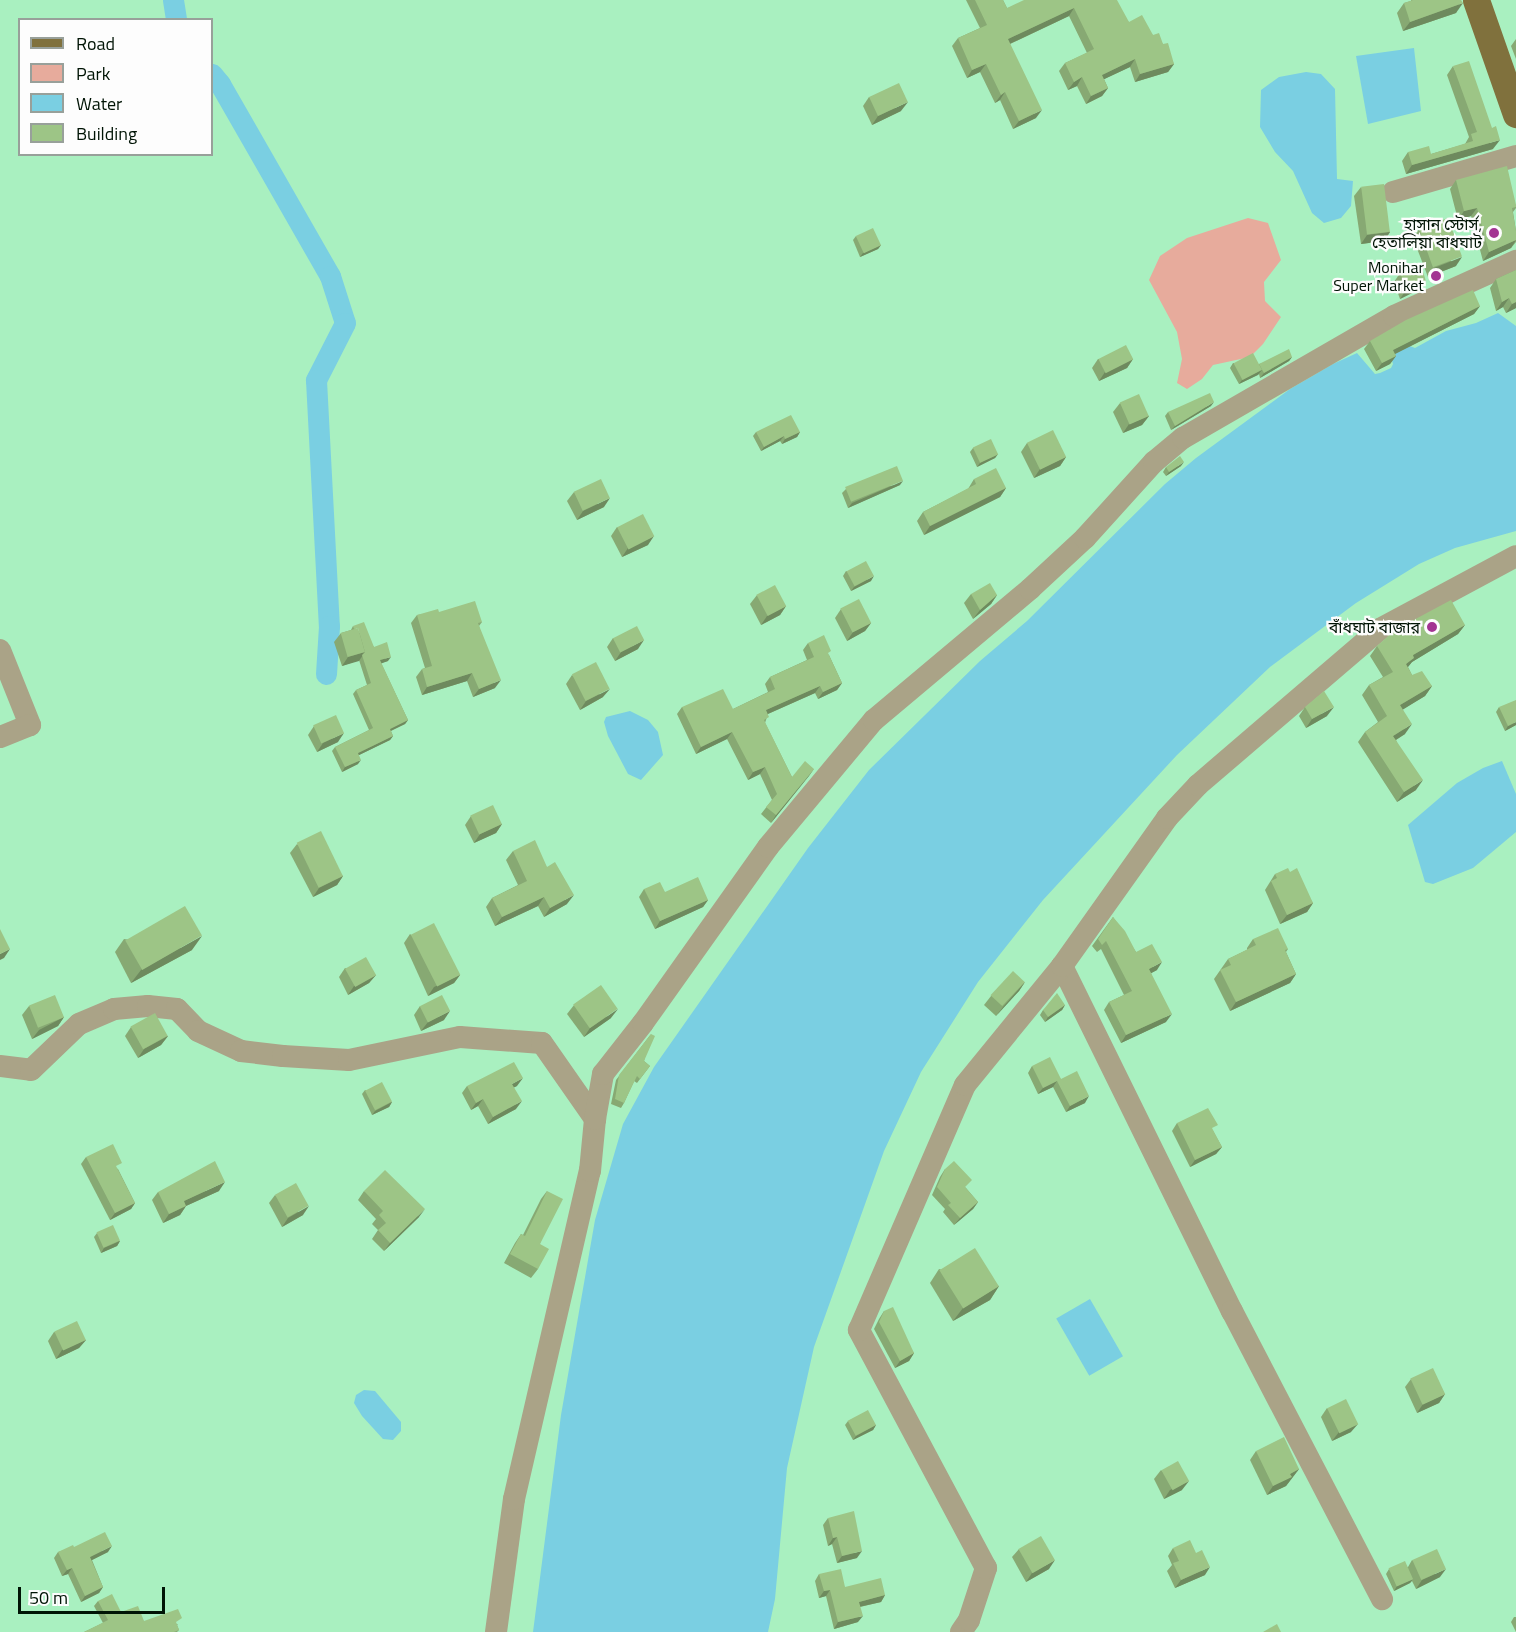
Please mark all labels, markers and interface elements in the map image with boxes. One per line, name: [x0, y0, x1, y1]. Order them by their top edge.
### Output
legend: [18, 18, 213, 156]
text: Road: [76, 30, 115, 57]
text: Park: [76, 60, 110, 87]
text: Water: [76, 90, 122, 117]
text: Building: [76, 120, 137, 147]
place label: হাসান স্টোর্স, হেতালিয়া বাধঘাট: [1372, 214, 1482, 252]
marker: হাসান স্টোর্স, হেতালিয়া বাধঘাট: [1487, 226, 1501, 240]
place label: Monihar Super Market: [1333, 257, 1424, 295]
marker: Monihar Super Market: [1429, 269, 1443, 283]
place label: বাঁধঘাট বাজার: [1329, 617, 1420, 637]
marker: বাঁধঘাট বাজার: [1425, 620, 1439, 634]
scale bar: [21, 1575, 168, 1613]
text: 50 m: [29, 1584, 68, 1611]

